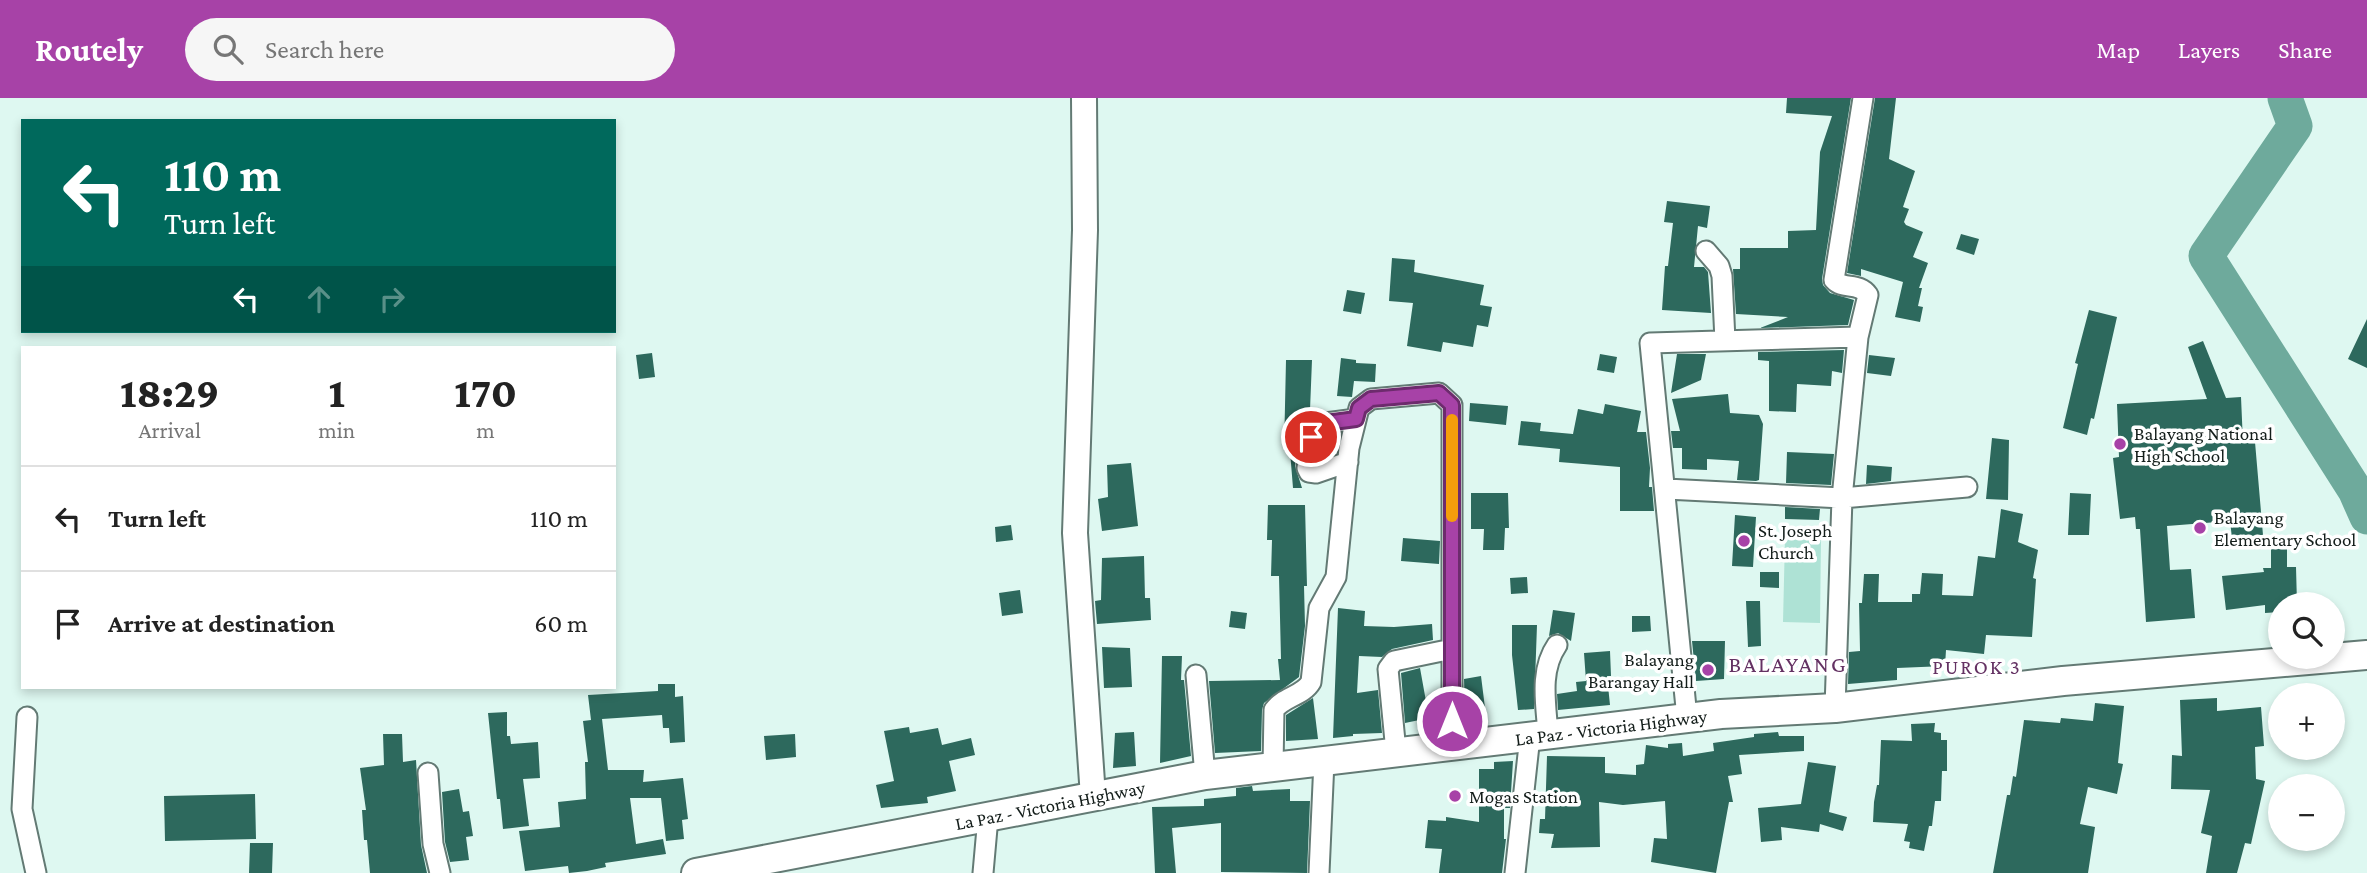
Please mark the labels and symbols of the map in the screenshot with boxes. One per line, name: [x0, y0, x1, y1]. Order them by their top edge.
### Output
pin: [1281, 407, 1341, 467]
place label: Balayang National High School: [2134, 423, 2273, 466]
marker: Balayang National High School: [2112, 436, 2128, 452]
place label: Balayang Elementary School: [2214, 507, 2356, 550]
place label: St. Joseph Church: [1758, 520, 1832, 563]
marker: Balayang Elementary School: [2192, 520, 2208, 536]
marker: St. Joseph Church: [1736, 533, 1752, 549]
place label: Balayang Barangay Hall: [1588, 649, 1694, 692]
district label: BALAYANG: [1728, 651, 1848, 677]
district label: PUROK 3: [1932, 655, 2022, 679]
marker: Balayang Barangay Hall: [1700, 662, 1716, 678]
position arrow: [1415, 684, 1489, 758]
street label: La Paz - Victoria Highway: [1514, 705, 1708, 750]
street label: La Paz - Victoria Highway: [953, 777, 1147, 834]
place label: Mogas Station: [1469, 786, 1578, 807]
marker: Mogas Station: [1447, 788, 1463, 804]

